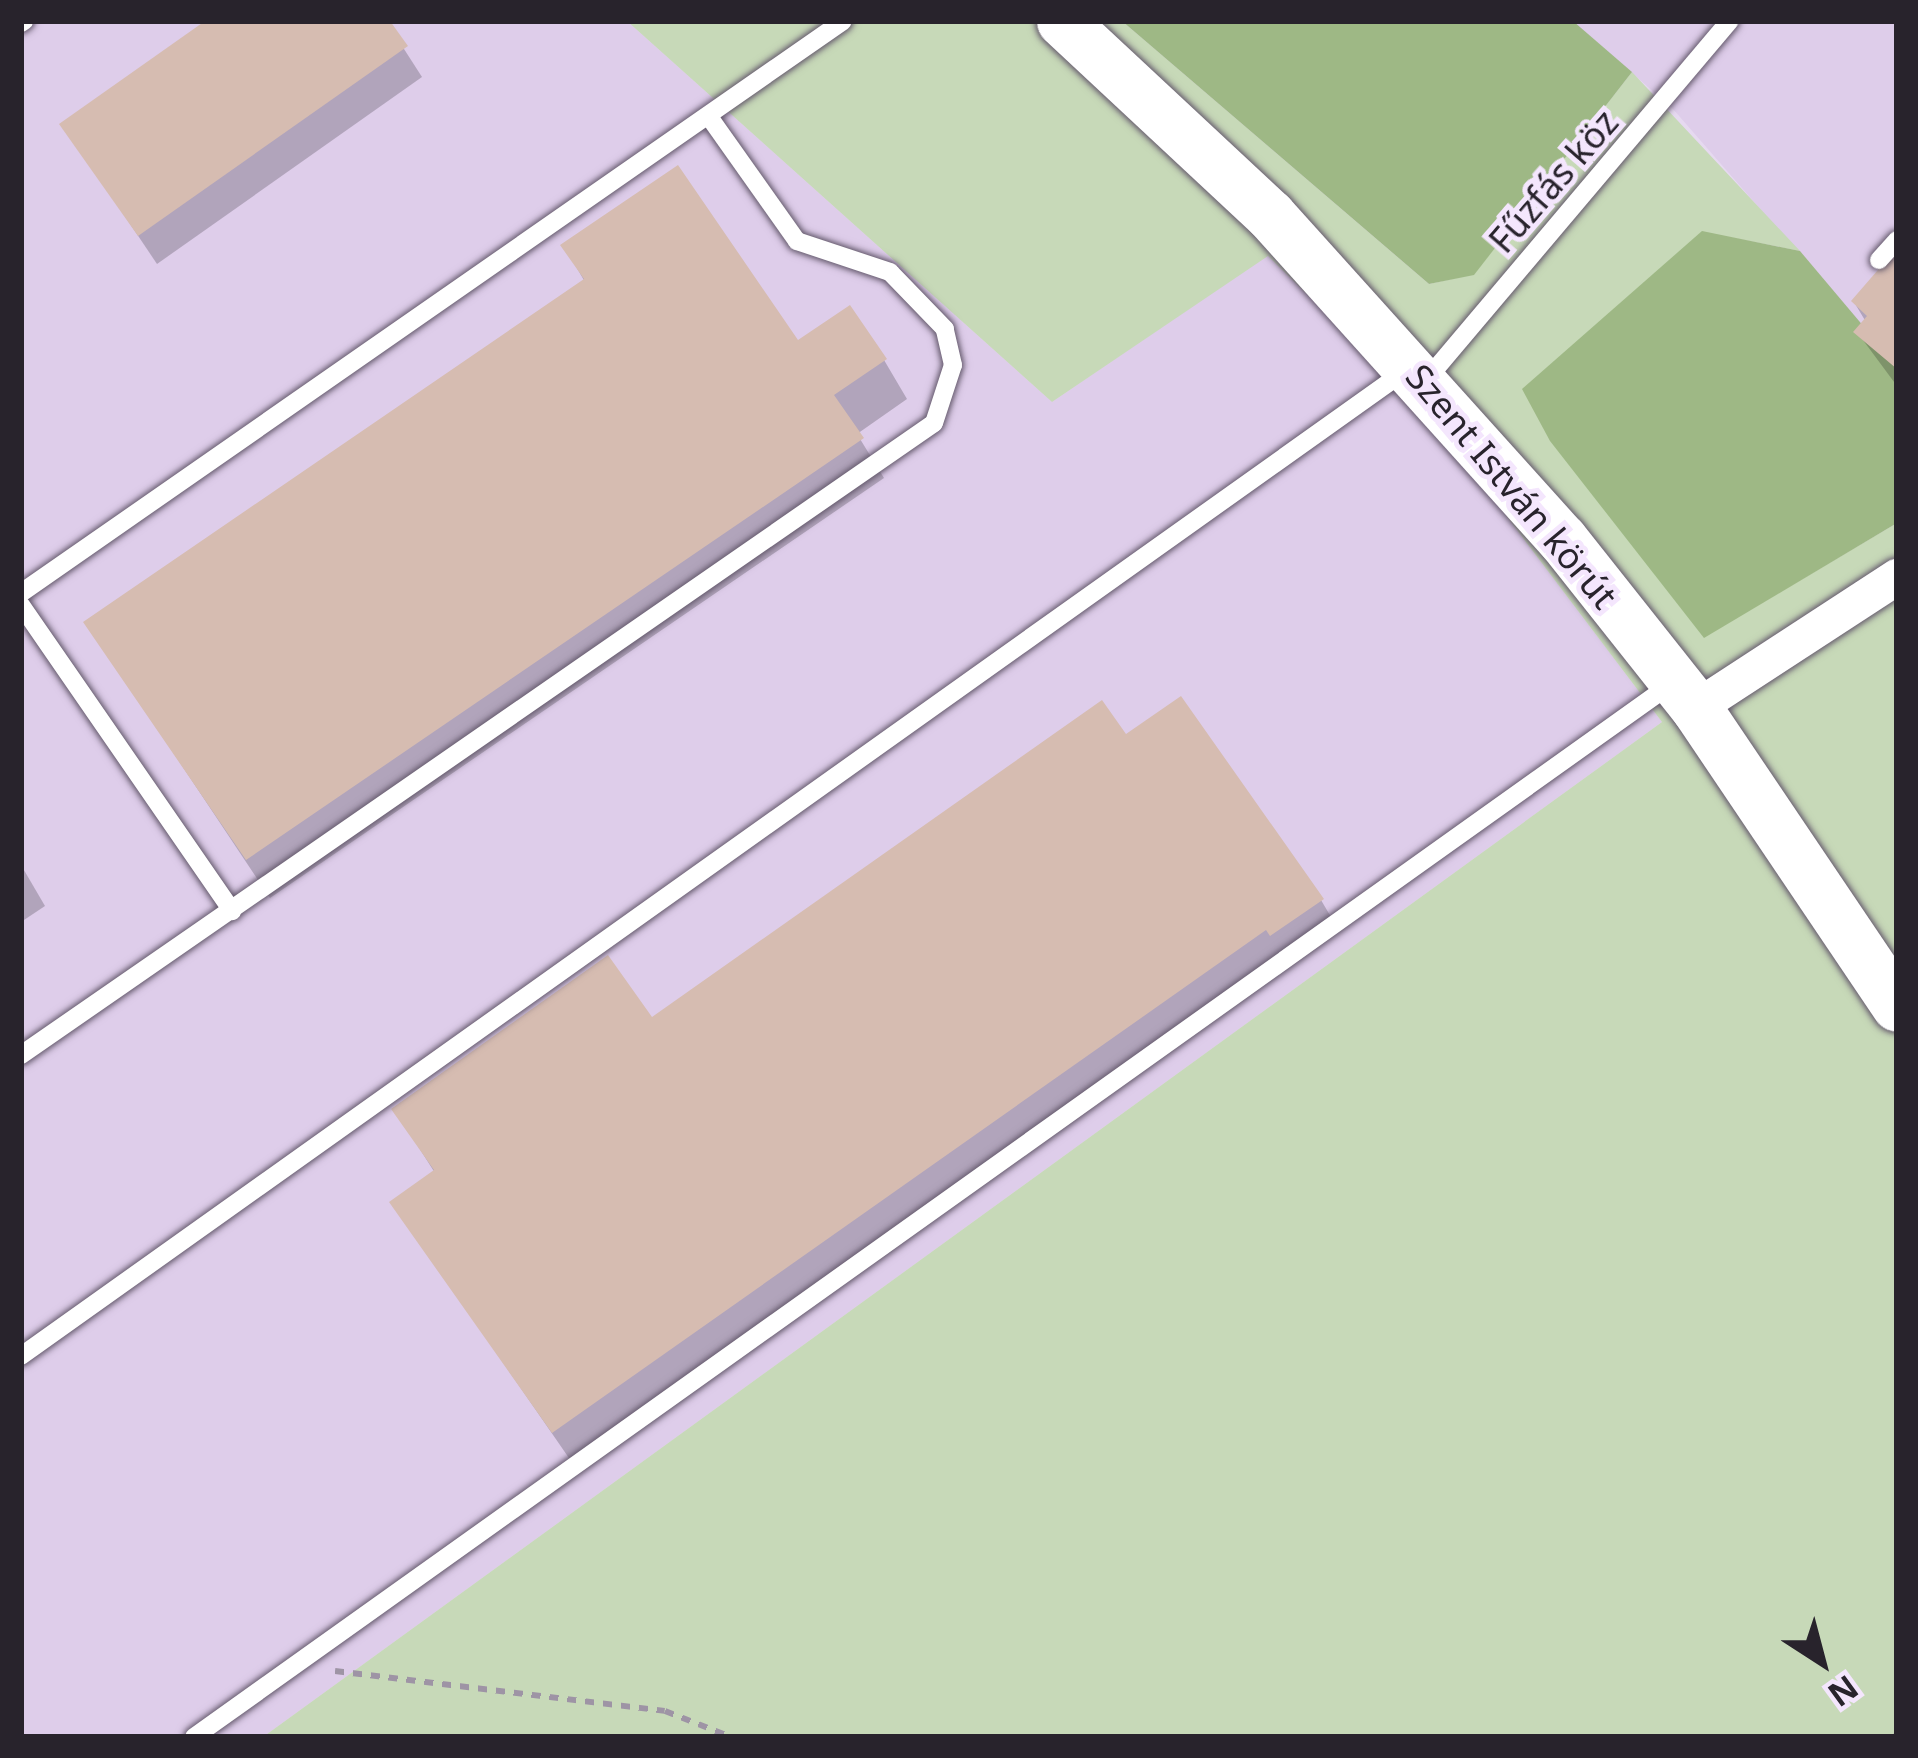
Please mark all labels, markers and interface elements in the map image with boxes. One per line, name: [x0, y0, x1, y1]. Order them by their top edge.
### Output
street label: Fűzfás köz: [1479, 101, 1627, 261]
street label: Szent István körút: [1397, 355, 1627, 617]
north arrow: [1762, 1602, 1882, 1722]
text: N: [1819, 1665, 1868, 1718]

